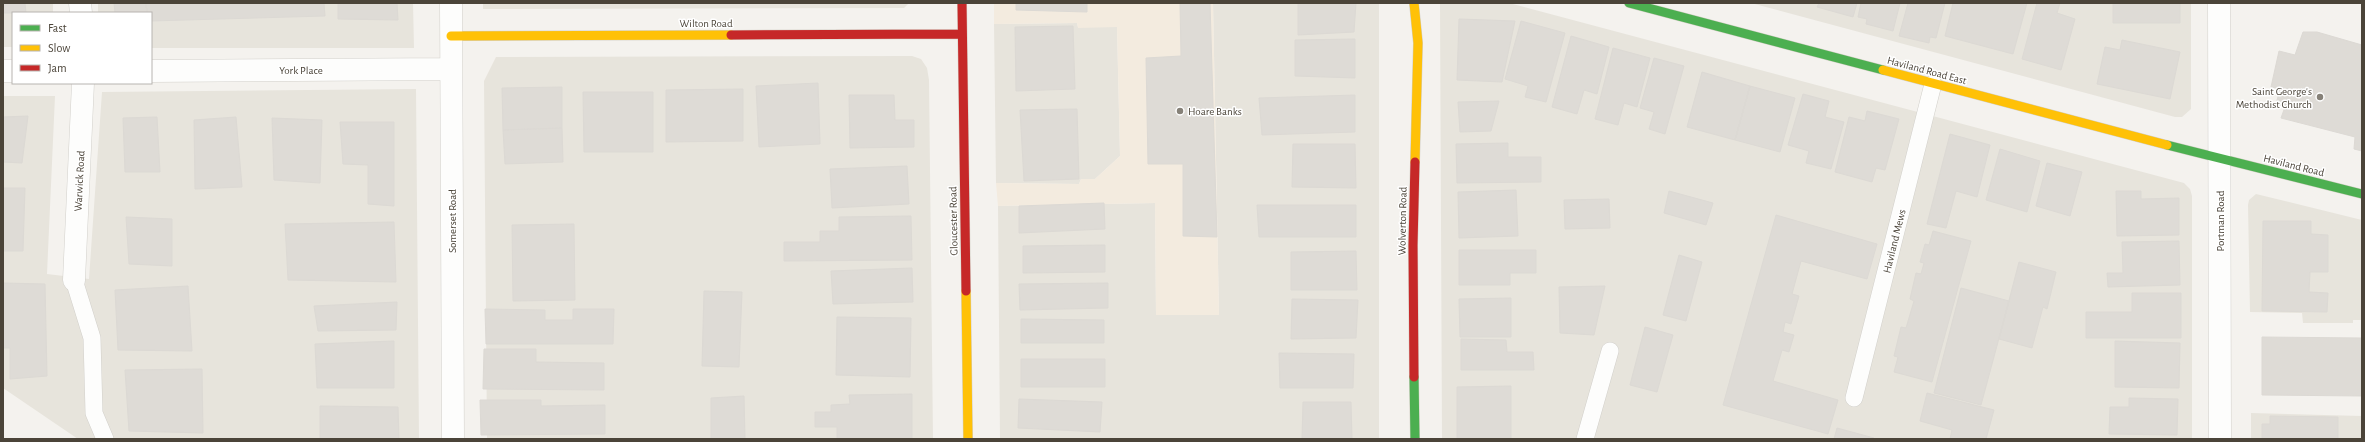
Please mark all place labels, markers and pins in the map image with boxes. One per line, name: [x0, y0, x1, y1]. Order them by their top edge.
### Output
place label: Saint George's Methodist Church: [2236, 86, 2312, 110]
marker: Saint George's Methodist Church: [2315, 92, 2325, 102]
marker: Hoare Banks: [1175, 106, 1185, 116]
place label: Hoare Banks: [1188, 106, 1242, 117]

